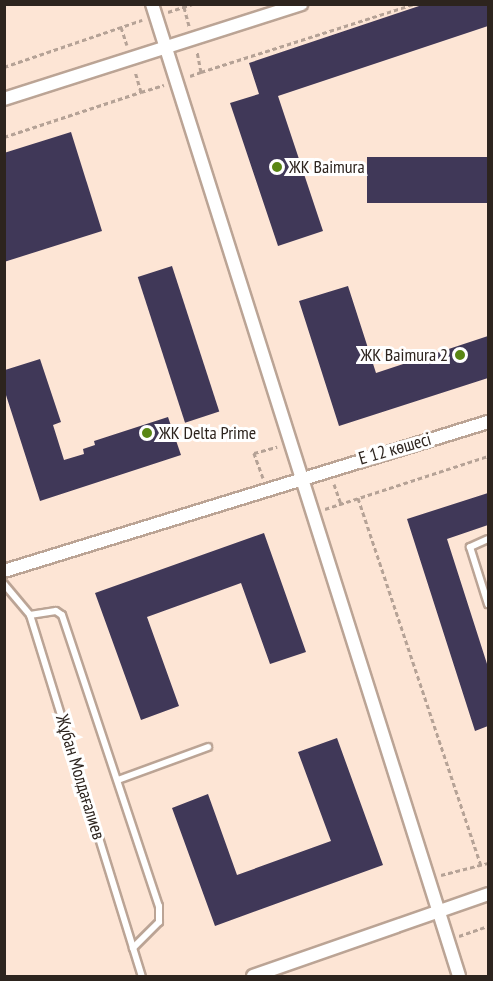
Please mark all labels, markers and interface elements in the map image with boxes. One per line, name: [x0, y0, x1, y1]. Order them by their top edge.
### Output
place label: ЖК Baimura: [289, 156, 365, 178]
marker: ЖК Baimura: [270, 160, 284, 174]
place label: ЖК Baimura 2: [360, 344, 448, 366]
marker: ЖК Baimura 2: [453, 348, 467, 362]
place label: ЖК Delta Prime: [159, 422, 256, 444]
marker: ЖК Delta Prime: [140, 426, 154, 440]
street label: Е 12 көшесі: [356, 428, 434, 470]
street label: Жұбан Молдағалиев: [51, 712, 109, 842]

